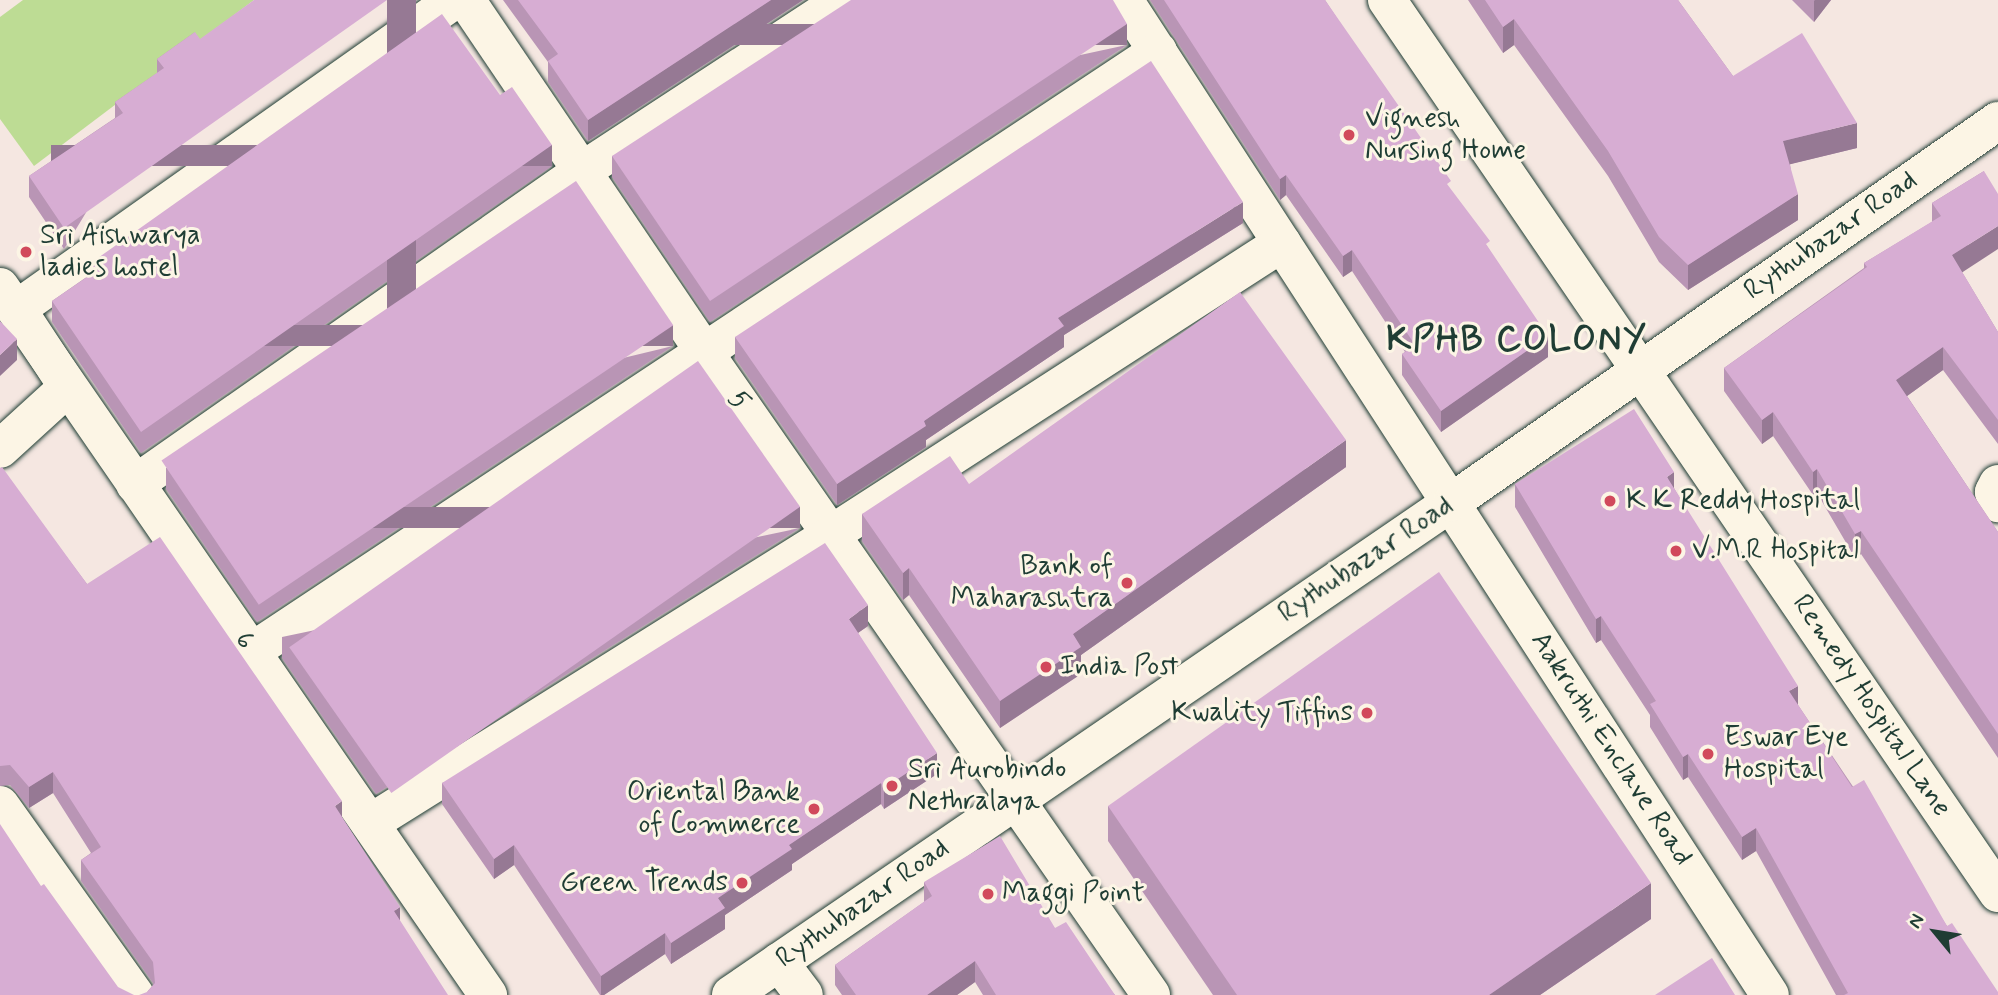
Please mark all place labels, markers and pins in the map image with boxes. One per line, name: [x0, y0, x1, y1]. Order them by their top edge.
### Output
place label: Vignesh Nursing Home: [1365, 102, 1531, 168]
marker: Vignesh Nursing Home: [1339, 125, 1359, 145]
place label: Sri Aishwarya ladies hostel: [40, 219, 201, 285]
marker: Sri Aishwarya ladies hostel: [18, 244, 34, 260]
place label: K K Reddy Hospital: [1626, 484, 1860, 518]
marker: K K Reddy Hospital: [1600, 491, 1620, 511]
place label: V.M.R Hospital: [1692, 534, 1870, 568]
marker: V.M.R Hospital: [1666, 541, 1686, 561]
place label: Bank of Maharashtra: [951, 550, 1113, 616]
marker: Bank of Maharashtra: [1119, 575, 1135, 591]
place label: India Post: [1060, 650, 1178, 684]
marker: India Post: [1038, 659, 1054, 675]
place label: Kwality Tiffins: [1174, 696, 1353, 730]
marker: Kwality Tiffins: [1359, 705, 1375, 721]
place label: Eswar Eye Hospital: [1724, 721, 1847, 787]
marker: Eswar Eye Hospital: [1698, 744, 1718, 764]
place label: Sri Aurobindo Nethralaya: [908, 753, 1061, 819]
place label: Oriental Bank of Commerce: [630, 776, 800, 842]
marker: Sri Aurobindo Nethralaya: [882, 776, 902, 796]
marker: Oriental Bank of Commerce: [806, 801, 822, 817]
place label: Green Trends: [560, 866, 728, 900]
marker: Green Trends: [734, 875, 750, 891]
place label: Maggi Point: [1002, 877, 1143, 911]
marker: Maggi Point: [980, 886, 996, 902]

